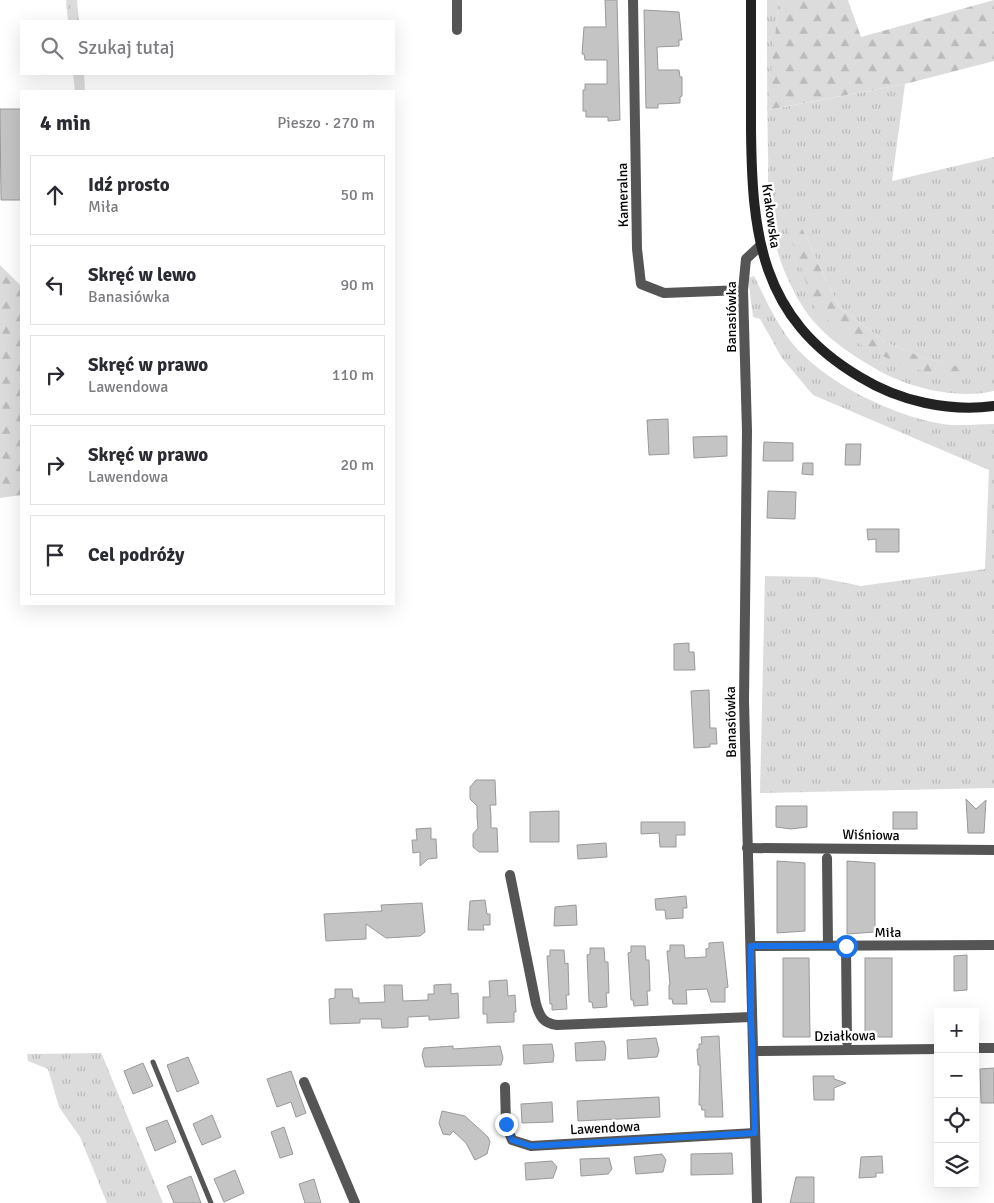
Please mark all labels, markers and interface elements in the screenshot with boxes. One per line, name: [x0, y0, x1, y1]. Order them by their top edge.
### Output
search box: [20, 20, 395, 75]
icon: search: [38, 34, 66, 62]
text: Szukaj tutaj: [78, 36, 175, 60]
text: 4 min: [40, 110, 91, 136]
text: Pieszo · 270 m: [277, 113, 375, 133]
street label: Kameralna: [614, 163, 632, 227]
text: Idź prosto: [88, 173, 170, 197]
icon: ahead: [41, 181, 69, 209]
street label: Krakowska: [758, 183, 784, 249]
text: 50 m: [340, 185, 374, 205]
text: Miła: [88, 197, 119, 217]
text: Skręć w lewo: [88, 263, 196, 287]
icon: left: [41, 271, 69, 299]
text: 90 m: [340, 275, 374, 295]
street label: Banasiówka: [723, 281, 740, 353]
text: Banasiówka: [88, 287, 170, 307]
text: Skręć w prawo: [88, 353, 208, 377]
icon: right: [41, 361, 69, 389]
text: 110 m: [332, 365, 374, 385]
text: Lawendowa: [88, 377, 168, 397]
text: Skręć w prawo: [88, 443, 208, 467]
icon: right: [41, 451, 69, 479]
text: 20 m: [340, 455, 374, 475]
text: Lawendowa: [88, 467, 168, 487]
icon: arrive: [41, 541, 69, 569]
text: Cel podróży: [88, 543, 184, 567]
street label: Banasiówka: [722, 686, 740, 758]
street label: Wiśniowa: [842, 826, 900, 844]
street label: Miła: [875, 924, 901, 941]
route start: [835, 935, 858, 958]
map controls: [934, 1008, 979, 1188]
button: +: [934, 1008, 979, 1053]
street label: Działkowa: [814, 1027, 876, 1045]
button: −: [934, 1053, 979, 1098]
button: locate: [934, 1098, 979, 1143]
route end: [495, 1113, 518, 1136]
street label: Lawendowa: [569, 1118, 641, 1138]
button: layers: [934, 1143, 979, 1188]

